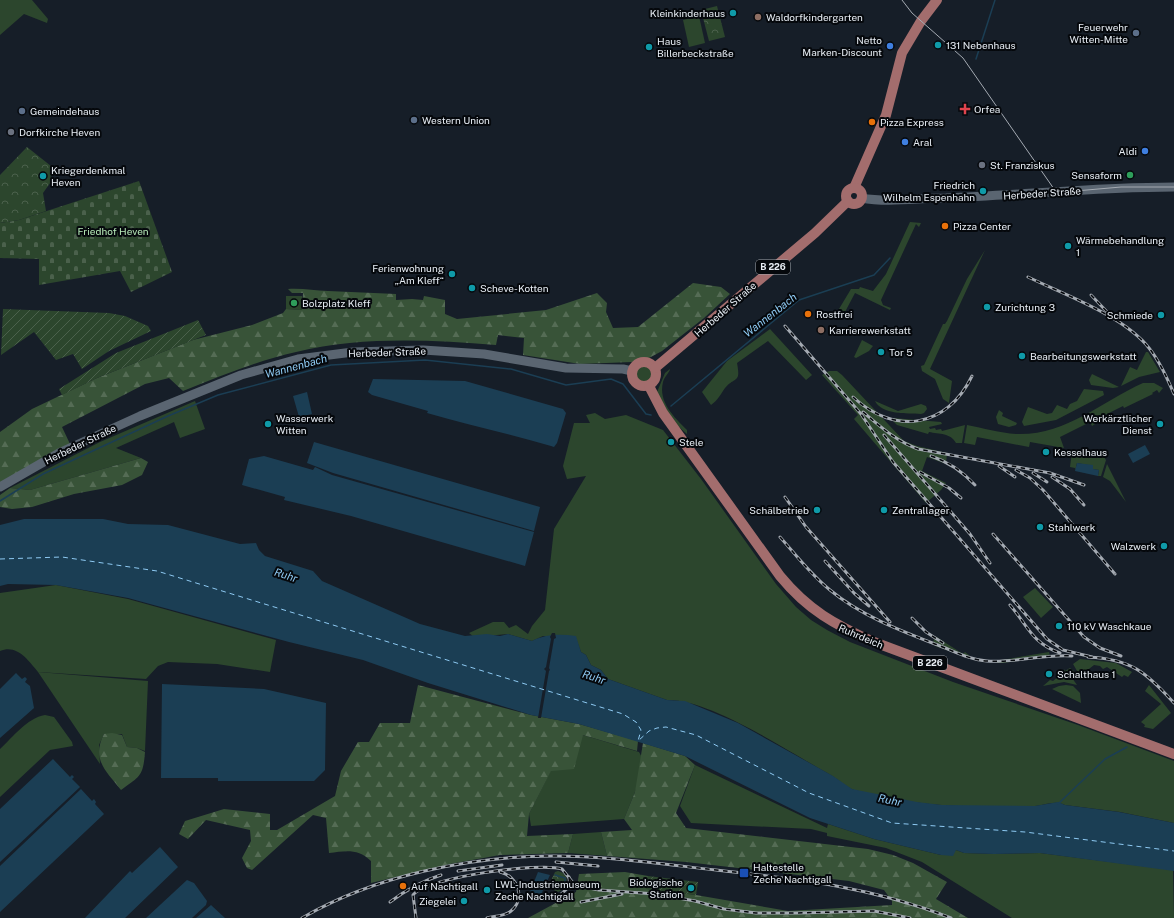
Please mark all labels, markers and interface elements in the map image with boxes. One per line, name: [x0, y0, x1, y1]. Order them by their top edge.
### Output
place label: Kleinkinderhaus: [650, 7, 725, 19]
marker: Kleinkinderhaus: [728, 8, 738, 18]
place label: Waldorfkindergarten: [766, 11, 863, 23]
marker: Waldorfkindergarten: [753, 12, 763, 22]
place label: Feuerwehr Witten-Mitte: [1069, 21, 1128, 45]
marker: Feuerwehr Witten-Mitte: [1131, 28, 1141, 38]
place label: Netto Marken-Discount: [802, 34, 882, 58]
place label: Haus Billerbeckstraße: [657, 35, 734, 59]
place label: 131 Nebenhaus: [946, 39, 1016, 51]
marker: 131 Nebenhaus: [933, 40, 943, 50]
marker: Netto Marken-Discount: [885, 41, 895, 51]
marker: Haus Billerbeckstraße: [644, 42, 654, 52]
marker: Orfea: [959, 103, 971, 115]
place label: Orfea: [974, 103, 1000, 115]
place label: Gemeindehaus: [30, 105, 99, 117]
marker: Gemeindehaus: [17, 106, 27, 116]
place label: Western Union: [422, 114, 490, 126]
marker: Western Union: [409, 115, 419, 125]
place label: Pizza Express: [880, 116, 944, 128]
marker: Pizza Express: [867, 117, 877, 127]
place label: Dorfkirche Heven: [19, 126, 100, 138]
marker: Dorfkirche Heven: [6, 127, 16, 137]
place label: Aral: [913, 136, 932, 148]
marker: Aral: [900, 137, 910, 147]
place label: Aldi: [1119, 145, 1137, 157]
marker: Aldi: [1140, 146, 1150, 156]
place label: St. Franziskus: [990, 159, 1055, 171]
marker: St. Franziskus: [977, 160, 987, 170]
place label: Kriegerdenkmal Heven: [51, 164, 126, 188]
place label: Sensaform: [1071, 169, 1122, 181]
marker: Sensaform: [1125, 170, 1135, 180]
marker: Kriegerdenkmal Heven: [38, 171, 48, 181]
place label: Friedrich Wilhelm Espenhahn: [883, 179, 975, 203]
street label: Herbeder Straße: [1003, 184, 1082, 202]
marker: Friedrich Wilhelm Espenhahn: [978, 186, 988, 196]
place label: Pizza Center: [953, 220, 1011, 232]
marker: Pizza Center: [940, 221, 950, 231]
park label: Friedhof Heven: [77, 225, 149, 237]
place label: Wärmebehandlung 1: [1076, 234, 1164, 258]
marker: Wärmebehandlung 1: [1063, 241, 1073, 251]
road number: B 226: [756, 260, 790, 274]
place label: Ferienwohnung „Am Kleff“: [372, 262, 444, 286]
marker: Ferienwohnung „Am Kleff“: [447, 269, 457, 279]
street label: Herbeder Straße: [692, 279, 759, 339]
place label: Scheve-Kotten: [480, 282, 549, 294]
marker: Scheve-Kotten: [467, 283, 477, 293]
water label: Wannenbach: [741, 291, 799, 339]
place label: Bolzplatz Kleff: [302, 297, 370, 309]
marker: Bolzplatz Kleff: [289, 298, 299, 308]
place label: Zurichtung 3: [995, 301, 1055, 313]
marker: Zurichtung 3: [982, 302, 992, 312]
place label: Rostfrei: [816, 308, 853, 320]
marker: Rostfrei: [803, 309, 813, 319]
place label: Schmiede: [1107, 309, 1153, 321]
marker: Schmiede: [1156, 310, 1166, 320]
place label: Karrierewerkstatt: [829, 324, 911, 336]
marker: Karrierewerkstatt: [816, 325, 826, 335]
street label: Herbeder Straße: [348, 345, 427, 359]
place label: Tor 5: [889, 346, 913, 358]
marker: Tor 5: [876, 347, 886, 357]
place label: Bearbeitungswerkstatt: [1030, 350, 1137, 362]
marker: Bearbeitungswerkstatt: [1017, 351, 1027, 361]
water label: Wannenbach: [264, 352, 328, 380]
place label: Wasserwerk Witten: [276, 412, 334, 436]
place label: Werkärztlicher Dienst: [1083, 412, 1152, 436]
marker: Wasserwerk Witten: [263, 419, 273, 429]
marker: Werkärztlicher Dienst: [1155, 419, 1165, 429]
street label: Herbeder Straße: [42, 421, 118, 466]
place label: Stele: [679, 436, 704, 448]
marker: Stele: [666, 437, 676, 447]
place label: Kesselhaus: [1054, 446, 1107, 458]
marker: Kesselhaus: [1041, 447, 1051, 457]
place label: Schälbetrieb: [749, 504, 809, 516]
place label: Zentrallager: [892, 504, 950, 516]
marker: Schälbetrieb: [812, 505, 822, 515]
marker: Zentrallager: [879, 505, 889, 515]
place label: Stahlwerk: [1048, 521, 1096, 533]
marker: Stahlwerk: [1035, 522, 1045, 532]
place label: Walzwerk: [1111, 540, 1156, 552]
marker: Walzwerk: [1159, 541, 1169, 551]
water label: Ruhr: [273, 566, 300, 585]
place label: 110 kV Waschkaue: [1067, 620, 1152, 632]
street label: Ruhrdeich: [837, 621, 885, 651]
marker: 110 kV Waschkaue: [1054, 621, 1064, 631]
road number: B 226: [913, 656, 947, 670]
water label: Ruhr: [581, 668, 608, 687]
place label: Schalthaus 1: [1057, 668, 1116, 680]
marker: Schalthaus 1: [1044, 669, 1054, 679]
water label: Ruhr: [877, 792, 904, 809]
place label: Haltestelle Zeche Nachtigall: [753, 861, 832, 885]
marker: Haltestelle Zeche Nachtigall: [738, 867, 750, 879]
place label: Biologische Station: [629, 876, 683, 900]
place label: LWL-Industriemuseum Zeche Nachtigall: [495, 878, 600, 902]
place label: Auf Nachtigall: [411, 880, 478, 892]
marker: Auf Nachtigall: [398, 881, 408, 891]
marker: Biologische Station: [686, 883, 696, 893]
marker: LWL-Industriemuseum Zeche Nachtigall: [482, 885, 492, 895]
place label: Ziegelei: [419, 895, 456, 907]
marker: Ziegelei: [459, 896, 469, 906]

